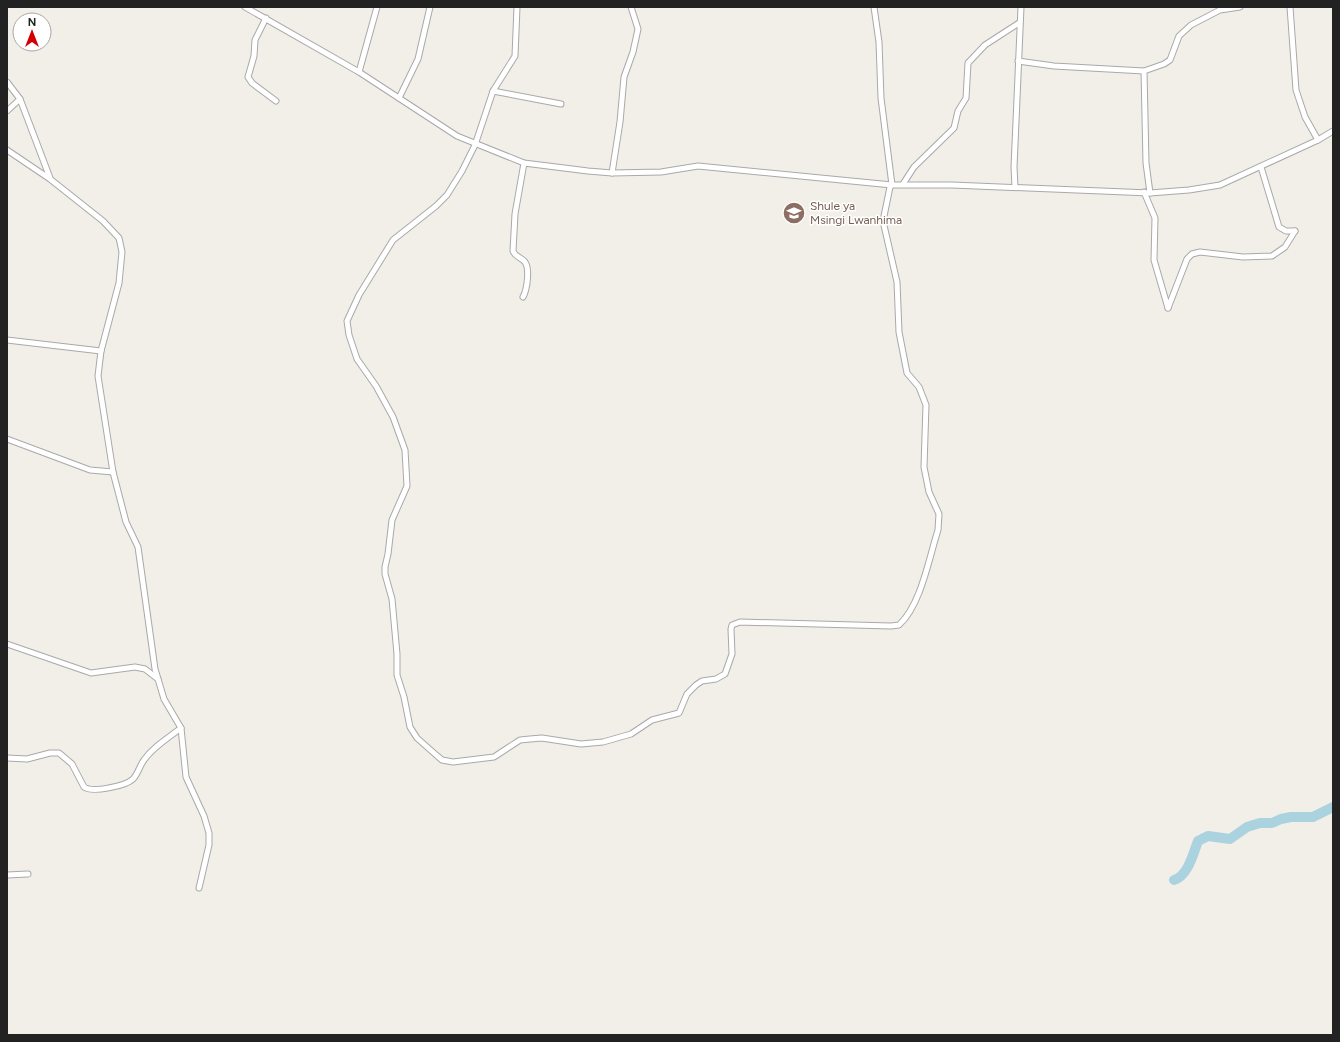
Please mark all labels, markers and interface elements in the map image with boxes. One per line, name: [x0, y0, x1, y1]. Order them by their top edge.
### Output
north arrow: [12, 12, 52, 52]
text: N: [28, 16, 36, 29]
place label: Shule ya Msingi Lwanhima: [810, 199, 902, 227]
school or university icon: Shule ya Msingi Lwanhima: [781, 200, 807, 226]

